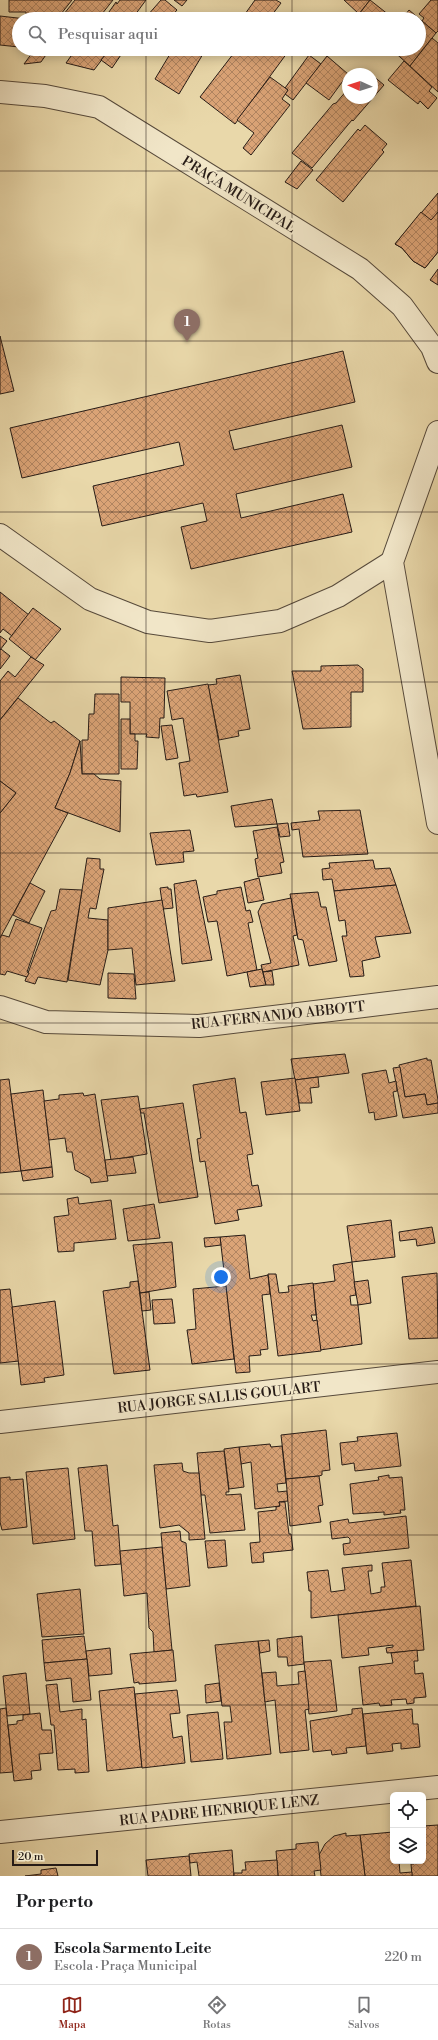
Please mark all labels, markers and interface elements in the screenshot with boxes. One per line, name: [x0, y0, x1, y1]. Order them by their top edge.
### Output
search box: [12, 12, 426, 56]
icon: search: [26, 23, 48, 45]
text: Pesquisar aqui: [58, 25, 158, 44]
north arrow: [342, 68, 378, 104]
street label: PRAÇA MUNICIPAL: [178, 153, 299, 237]
pin: 1: [174, 309, 200, 342]
street label: RUA FERNANDO ABBOTT: [190, 998, 366, 1034]
your location: [211, 1267, 231, 1287]
street label: RUA JORGE SALLIS GOULART: [117, 1378, 322, 1418]
street label: RUA PADRE HENRIQUE LENZ: [118, 1792, 320, 1830]
map controls: [390, 1792, 426, 1864]
button: locate: [390, 1792, 426, 1828]
button: layers: [390, 1828, 426, 1864]
scale bar: [12, 1848, 98, 1867]
text: 20 m: [18, 1850, 43, 1864]
text: Por perto: [16, 1891, 93, 1913]
text: Escola Sarmento Leite: [54, 1939, 211, 1958]
text: 1: [26, 1949, 32, 1965]
text: 220 m: [384, 1949, 422, 1965]
text: Escola · Praça Municipal: [54, 1958, 197, 1974]
tab: Mapa: [59, 1994, 86, 2032]
tab: Rotas: [203, 1994, 231, 2032]
tab: Salvos: [348, 1994, 379, 2032]

